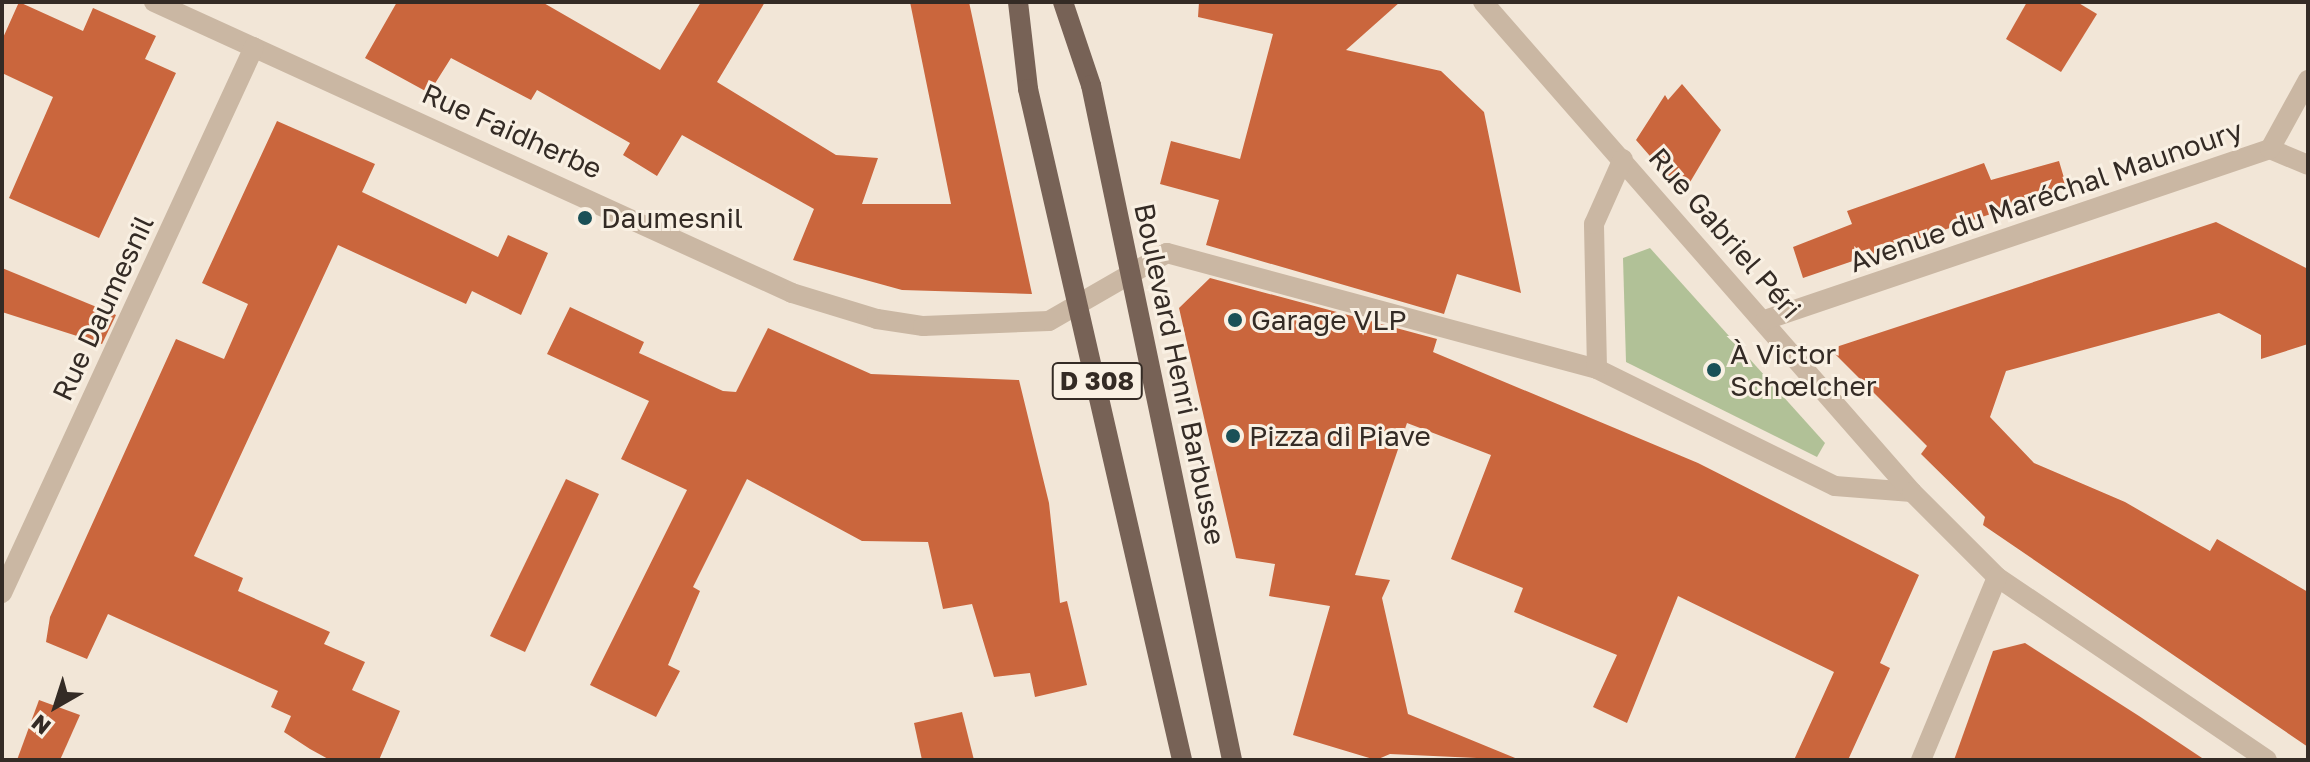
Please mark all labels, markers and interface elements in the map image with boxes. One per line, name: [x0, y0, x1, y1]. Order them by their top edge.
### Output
street label: Rue Faidherbe: [417, 76, 607, 186]
street label: Avenue du Maréchal Maunoury: [1845, 113, 2247, 279]
street label: Rue Gabriel Péri: [1642, 141, 1808, 325]
street label: Boulevard Henri Barbusse: [1127, 200, 1233, 548]
place label: Daumesnil: [601, 201, 743, 235]
marker: Daumesnil: [576, 209, 594, 227]
street label: Rue Daumesnil: [45, 210, 161, 406]
place label: Garage VLP: [1251, 303, 1407, 337]
marker: Garage VLP: [1226, 311, 1244, 329]
place label: À Victor Schœlcher: [1730, 337, 1877, 403]
road number: D 308: [1051, 359, 1143, 403]
marker: À Victor Schœlcher: [1705, 361, 1723, 379]
place label: Pizza di Piave: [1249, 419, 1431, 453]
marker: Pizza di Piave: [1224, 427, 1242, 445]
north arrow: [16, 666, 96, 746]
text: N: [26, 709, 56, 741]

